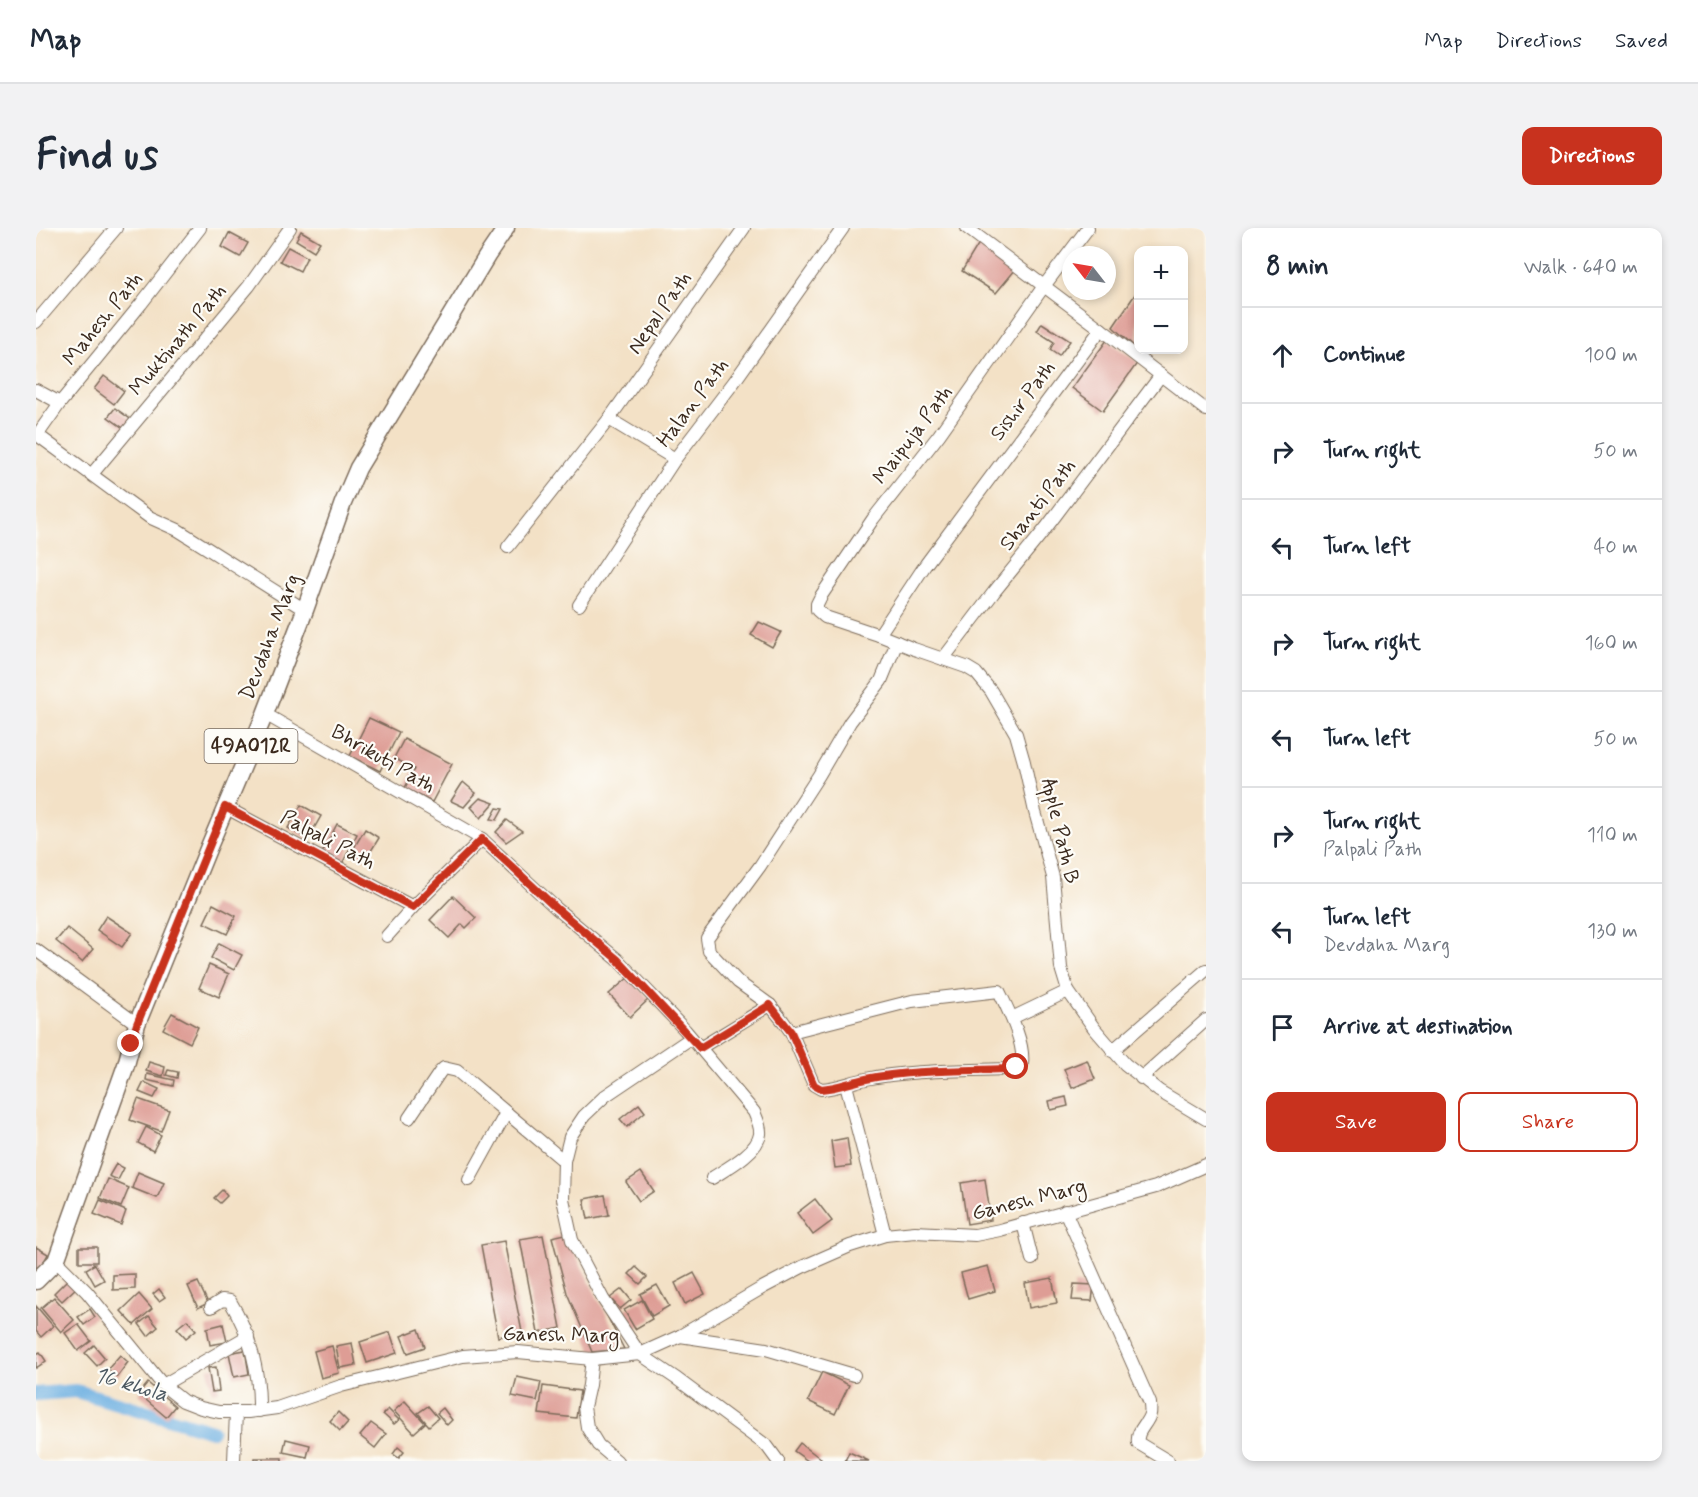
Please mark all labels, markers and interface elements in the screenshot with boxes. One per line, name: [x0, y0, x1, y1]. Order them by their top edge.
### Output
text: Map: [30, 23, 81, 60]
text: Map: [1424, 27, 1463, 55]
text: Directions: [1496, 27, 1582, 55]
text: Saved: [1615, 27, 1668, 55]
button: Directions: [1522, 127, 1662, 185]
text: Find us: [36, 129, 158, 184]
north arrow: [1062, 246, 1116, 300]
map controls: [1134, 246, 1188, 354]
button: +: [1134, 246, 1188, 300]
text: 8 min: [1266, 250, 1329, 284]
text: Walk · 640 m: [1524, 254, 1638, 281]
street label: Mahesh Path: [56, 266, 150, 372]
street label: Nepal Path: [621, 266, 699, 360]
street label: Muktinath Path: [123, 278, 233, 402]
button: −: [1134, 300, 1188, 354]
icon: ahead: [1266, 339, 1299, 372]
text: Continue: [1323, 341, 1405, 369]
text: 100 m: [1584, 342, 1638, 369]
street label: Halan Path: [650, 353, 736, 453]
street label: Sishir Path: [984, 355, 1062, 447]
street label: Maipuja Path: [867, 380, 959, 490]
icon: right: [1266, 435, 1299, 468]
text: Turn right: [1323, 437, 1421, 465]
text: 50 m: [1593, 438, 1638, 465]
street label: Shanti Path: [993, 453, 1083, 557]
icon: left: [1266, 531, 1299, 564]
text: Turn left: [1323, 533, 1411, 561]
text: 40 m: [1594, 534, 1638, 561]
street label: Devdaha Marg: [233, 570, 307, 704]
icon: right: [1266, 627, 1299, 660]
text: Turn right: [1323, 629, 1421, 657]
text: 160 m: [1585, 630, 1638, 657]
street label: Bhrikuti Path: [326, 718, 440, 800]
icon: left: [1266, 723, 1299, 756]
text: Turn left: [1323, 725, 1411, 753]
text: 50 m: [1593, 726, 1638, 753]
road number: 49A012R: [204, 729, 298, 763]
street label: Apple Path B: [1033, 775, 1086, 887]
street label: Palpali Path: [276, 803, 380, 877]
text: Turn right: [1323, 808, 1421, 836]
icon: right: [1266, 819, 1299, 852]
text: 110 m: [1587, 822, 1638, 849]
text: Palpali Path: [1323, 836, 1422, 863]
text: Turn left: [1323, 904, 1411, 932]
icon: left: [1266, 915, 1299, 948]
text: 130 m: [1587, 918, 1638, 945]
text: Devdaha Marg: [1323, 932, 1450, 959]
icon: arrive: [1266, 1011, 1299, 1044]
text: Arrive at destination: [1323, 1013, 1513, 1041]
route end: [117, 1030, 143, 1056]
route start: [1002, 1053, 1028, 1079]
button: Save: [1266, 1092, 1446, 1152]
button: Share: [1458, 1092, 1638, 1152]
street label: Ganesh Marg: [969, 1172, 1089, 1229]
street label: Ganesh Marg: [502, 1320, 620, 1351]
water label: 16 khola: [91, 1361, 171, 1409]

